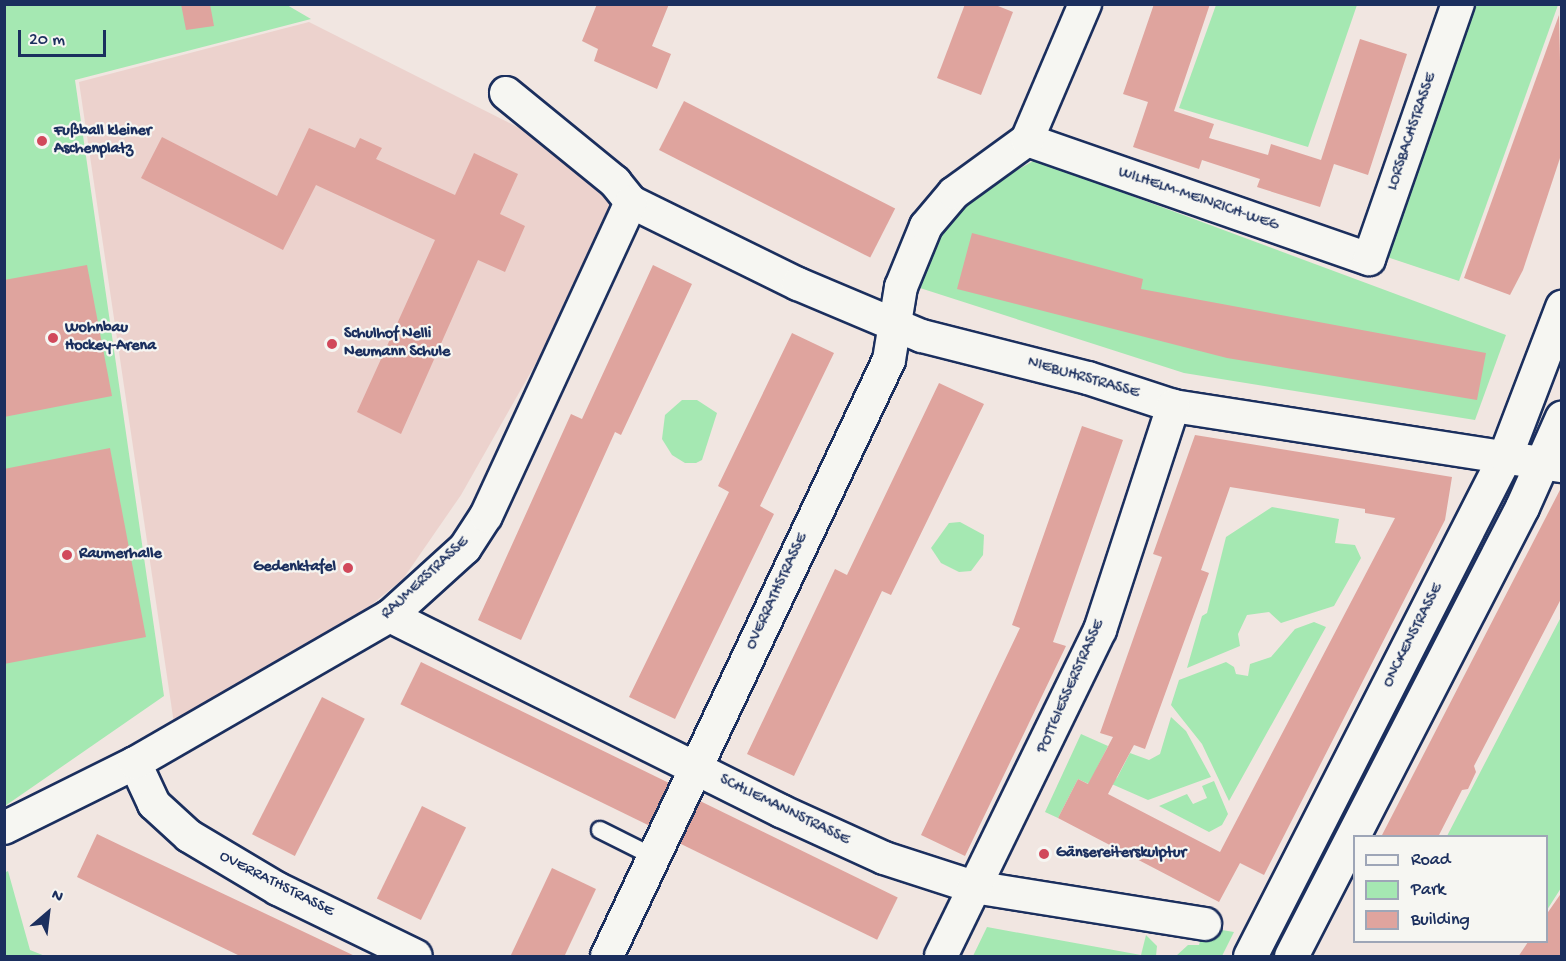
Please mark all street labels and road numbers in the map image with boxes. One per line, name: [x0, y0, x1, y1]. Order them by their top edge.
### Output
street label: LORSBACHSTRASSE: [1384, 71, 1442, 193]
street label: WILHELM-MEINRICH-WEG: [1115, 163, 1281, 237]
street label: NIEBUHRSTRASSE: [1025, 354, 1141, 404]
street label: OVERRATHSTRASSE: [743, 531, 813, 653]
street label: RAUMERSTRASSE: [378, 534, 474, 624]
street label: ONCKENSTRASSE: [1380, 581, 1448, 691]
street label: POTTGIESSERSTRASSE: [1034, 617, 1110, 757]
street label: SCHLIEMANNSTRASSE: [716, 771, 852, 851]
street label: OVERRATHSTRASSE: [215, 848, 337, 922]

